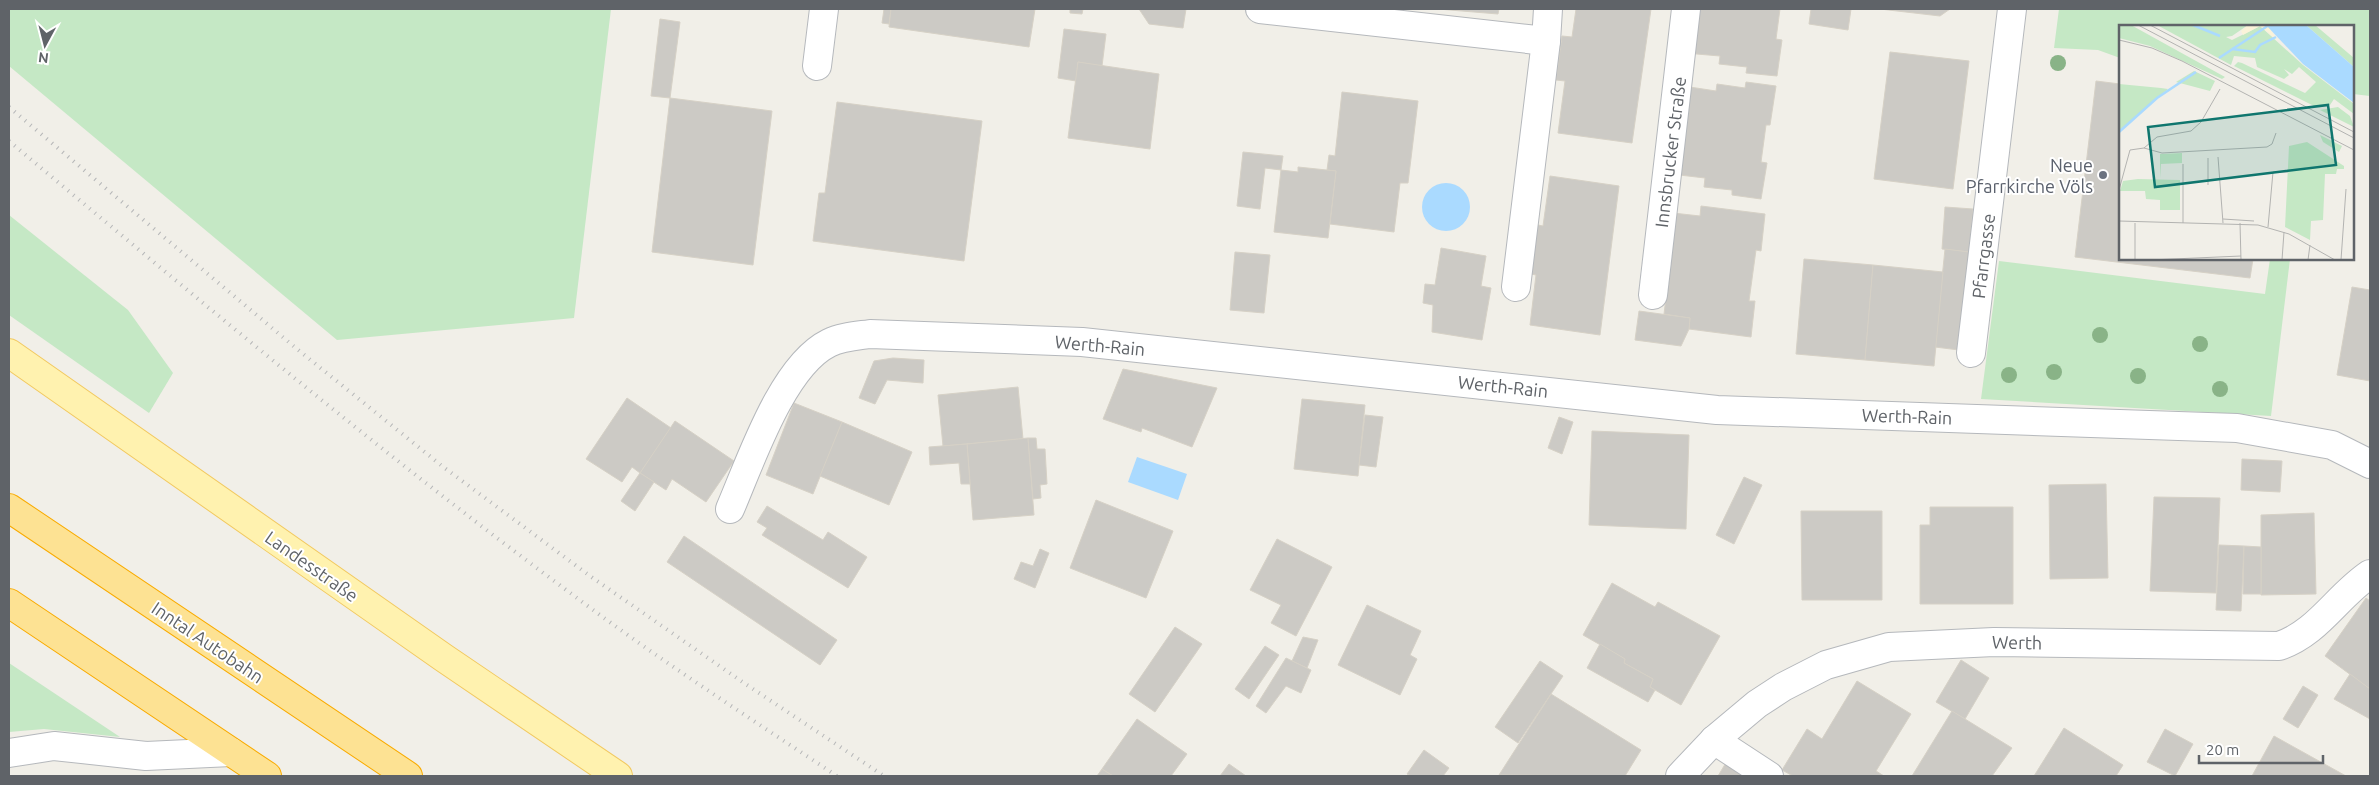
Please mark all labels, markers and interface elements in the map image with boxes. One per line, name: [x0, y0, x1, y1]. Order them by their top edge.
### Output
north arrow: [20, 20, 70, 70]
inset map: [2119, 25, 2354, 260]
text: N: [37, 49, 50, 66]
street label: Innsbrucker Straße: [1651, 75, 1689, 229]
place label: Neue Pfarrkirche Völs: [1966, 155, 2093, 196]
marker: Neue Pfarrkirche Völs: [2097, 169, 2109, 181]
street label: Pfarrgasse: [1968, 212, 1998, 300]
street label: Werth-Rain: [1054, 331, 1146, 359]
street label: Werth-Rain: [1457, 371, 1549, 401]
street label: Werth-Rain: [1861, 404, 1953, 428]
street label: Landesstraße: [262, 527, 362, 605]
street label: Inntal Autobahn: [148, 597, 268, 687]
street label: Werth: [1992, 632, 2042, 652]
scale bar: [2199, 732, 2323, 764]
text: 20 m: [2206, 741, 2239, 758]

